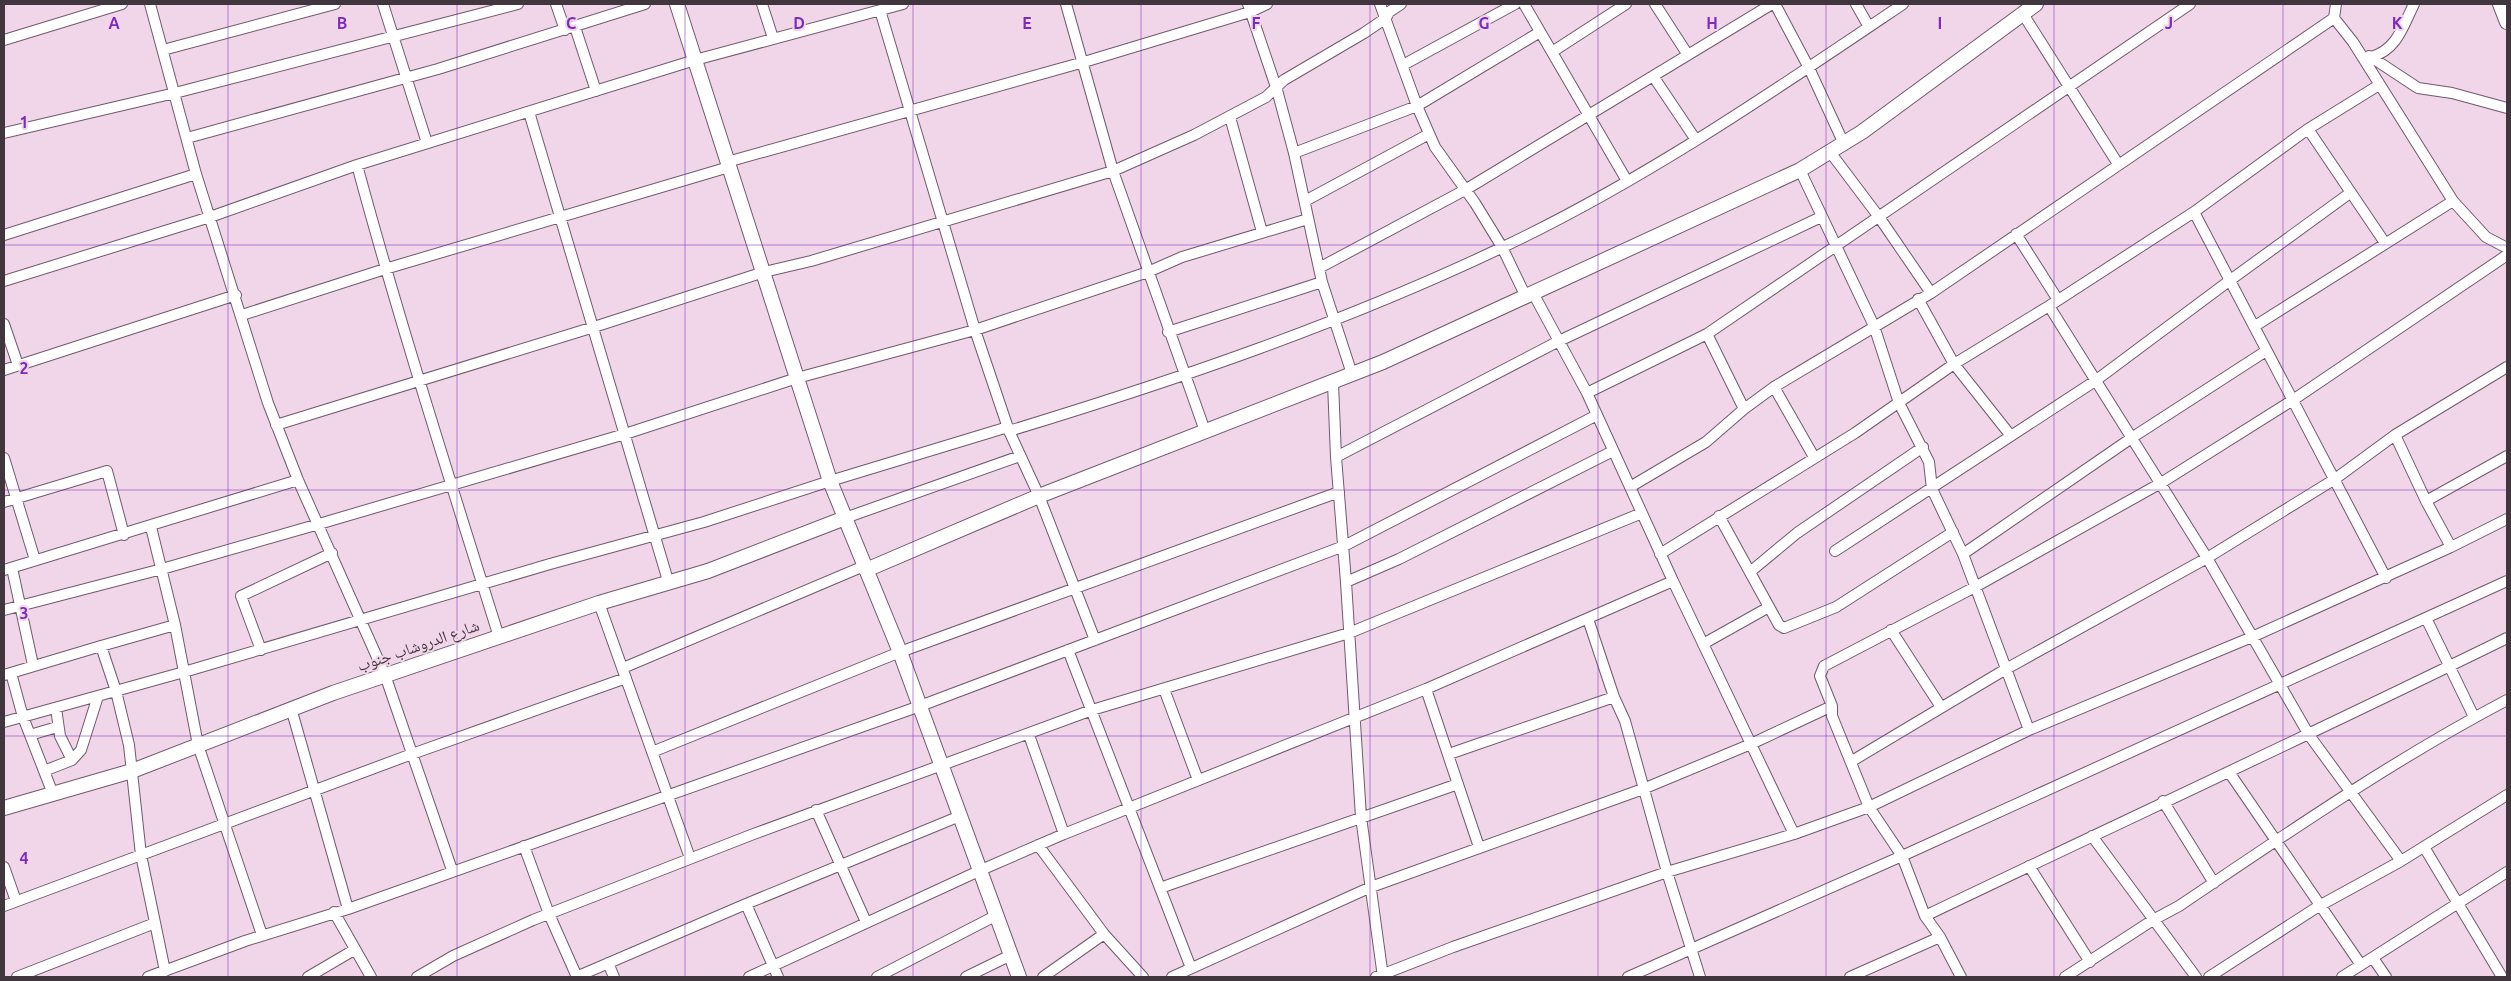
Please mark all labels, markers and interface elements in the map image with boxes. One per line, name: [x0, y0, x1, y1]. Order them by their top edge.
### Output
text: A: [108, 14, 120, 32]
text: B: [337, 14, 347, 32]
text: C: [566, 14, 576, 32]
text: D: [793, 14, 805, 32]
text: E: [1022, 14, 1032, 32]
text: F: [1252, 14, 1261, 32]
text: G: [1478, 14, 1490, 32]
text: H: [1706, 14, 1718, 32]
text: I: [1938, 14, 1942, 32]
text: J: [2165, 14, 2173, 32]
text: K: [2392, 14, 2403, 32]
text: 1: [19, 113, 29, 131]
text: 2: [19, 359, 29, 377]
text: 3: [19, 604, 29, 622]
street label: شارع الدروشاب جنوب: [355, 616, 482, 676]
text: 4: [19, 849, 29, 867]

